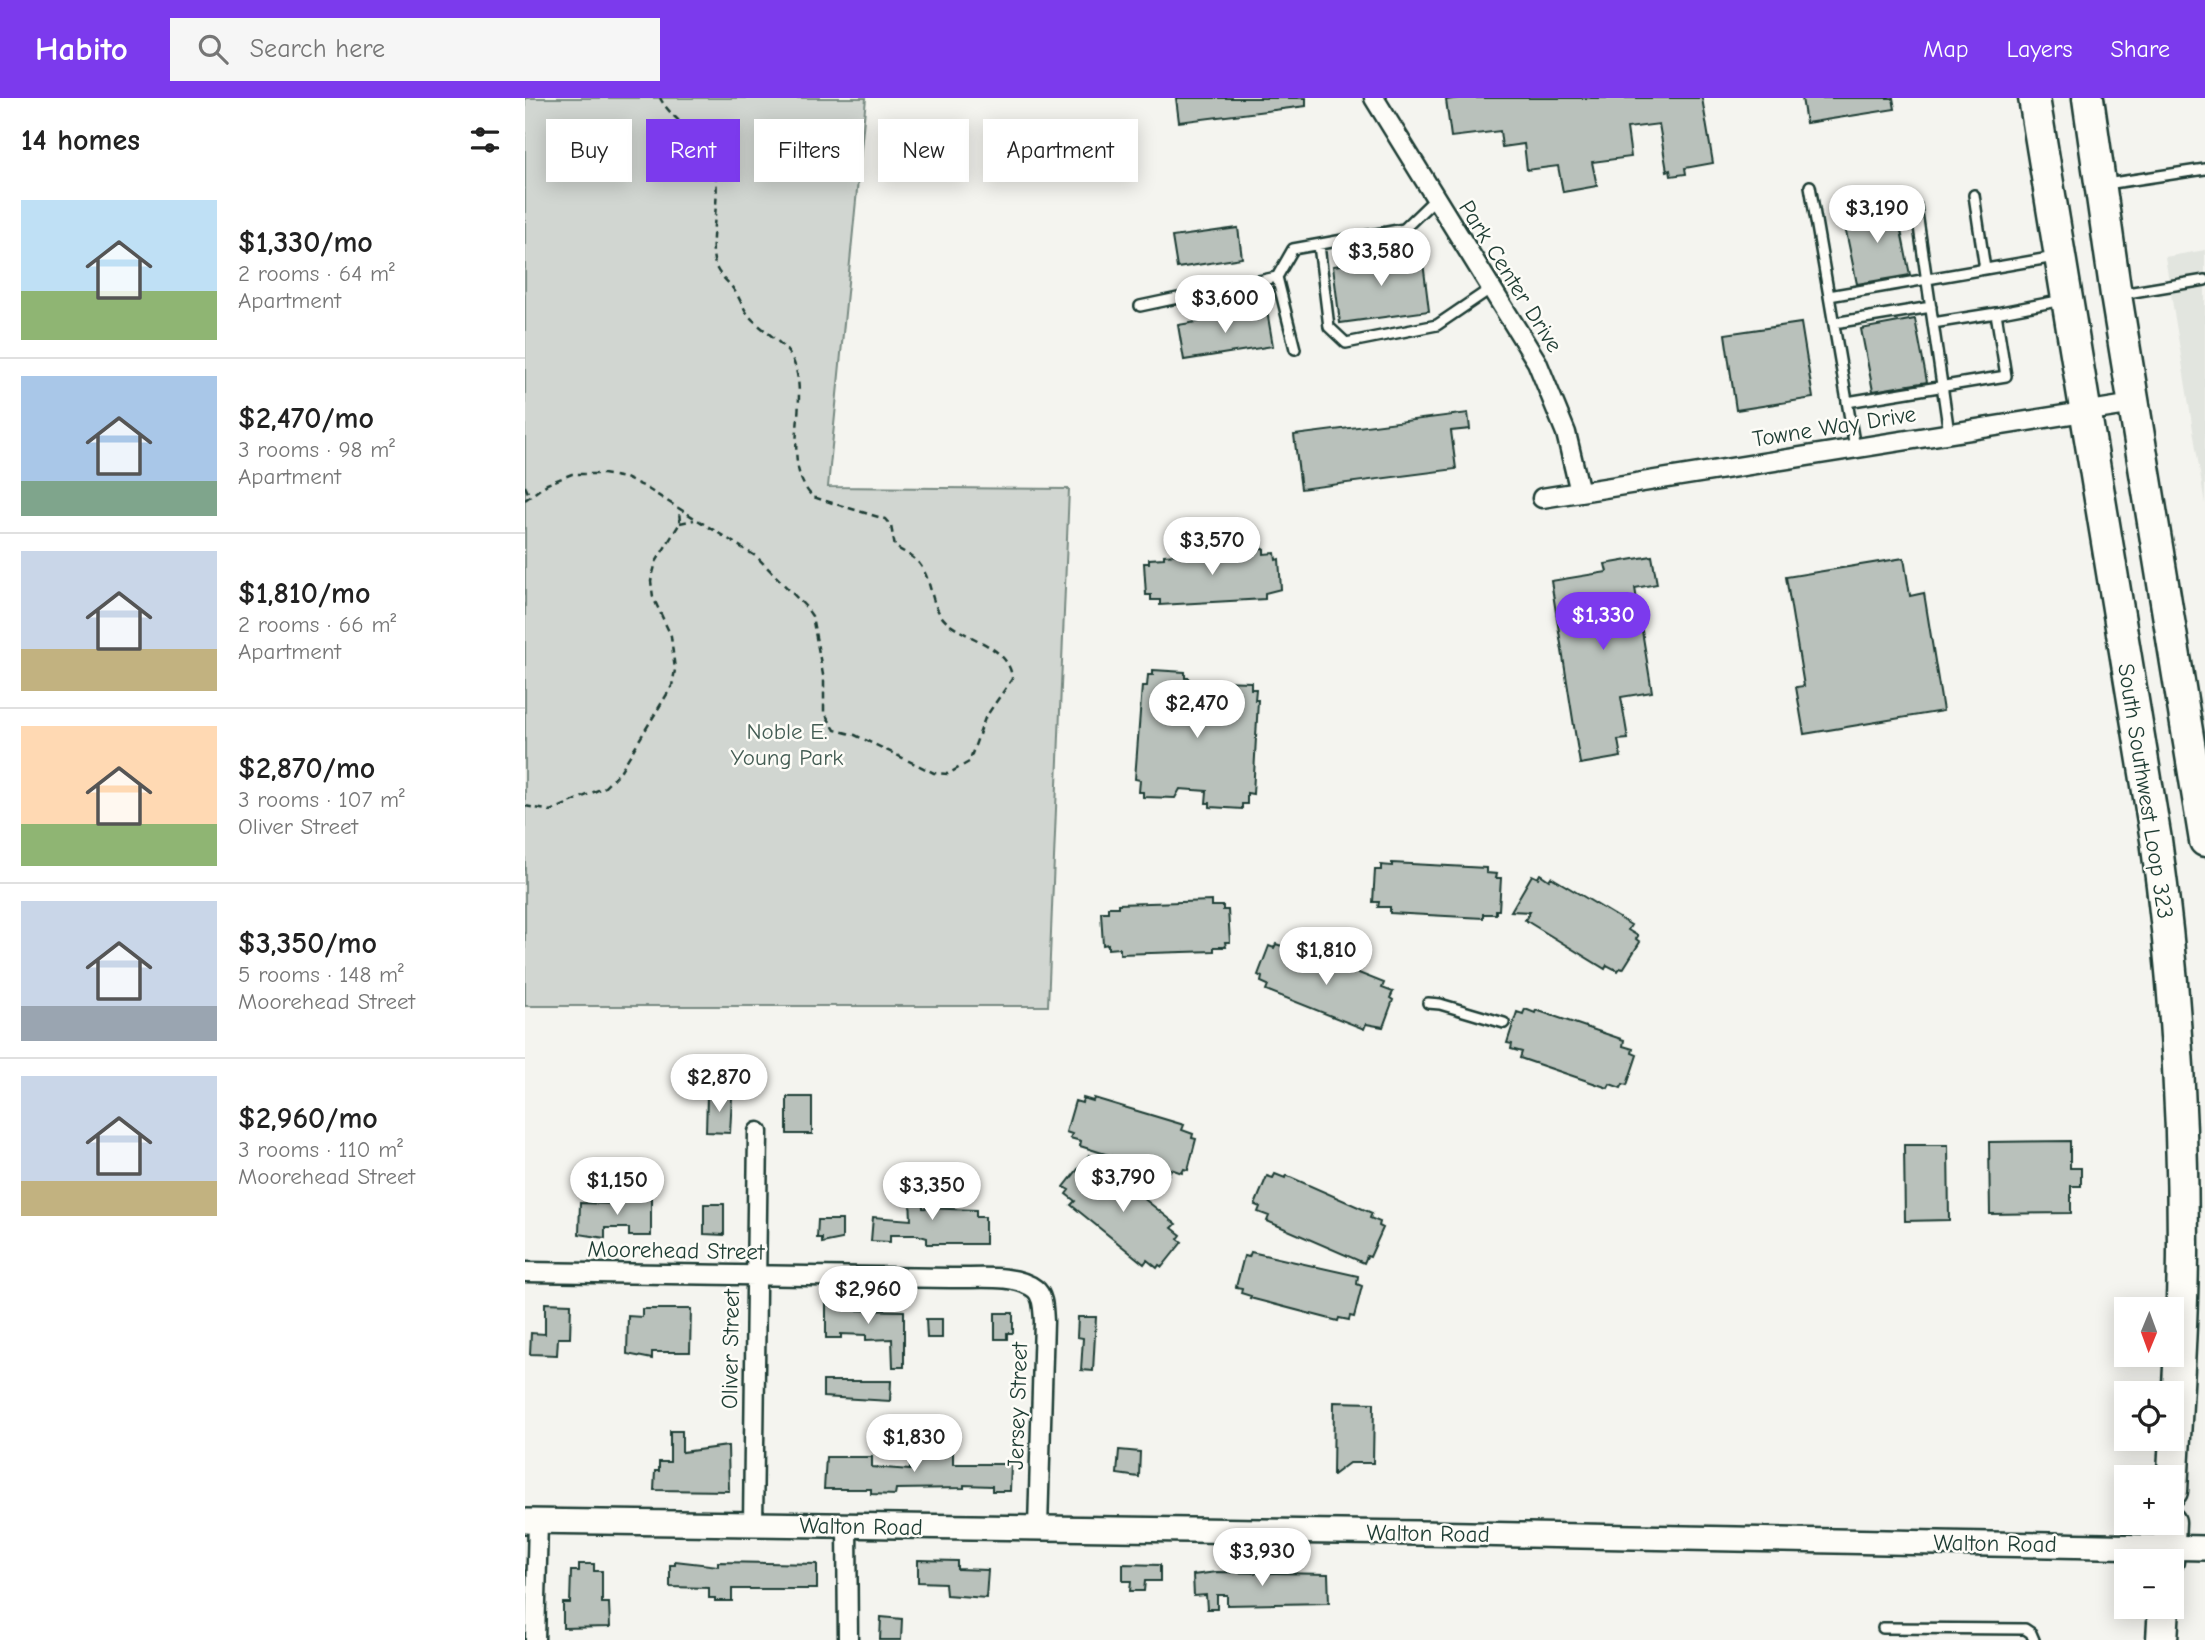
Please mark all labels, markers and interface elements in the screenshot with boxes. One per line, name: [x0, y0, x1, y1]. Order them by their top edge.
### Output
search box: [170, 18, 660, 81]
text: Habito: [35, 30, 128, 68]
icon: search: [194, 30, 232, 68]
text: Search here: [250, 34, 385, 64]
text: Map: [1923, 35, 1969, 63]
text: Layers: [2007, 35, 2072, 63]
text: Share: [2110, 35, 2170, 63]
chip: Buy: [546, 119, 632, 182]
chip: Rent: [646, 119, 740, 182]
chip: Filters: [754, 119, 864, 182]
chip: New: [878, 119, 969, 182]
chip: Apartment: [983, 119, 1138, 182]
icon: filters: [466, 121, 504, 159]
text: 14 homes: [21, 123, 140, 158]
pin: $3,190: [1820, 186, 1934, 245]
text: $3,190: [1845, 194, 1909, 221]
street label: Park Center Drive: [1453, 195, 1568, 357]
text: $1,330/mo: [238, 225, 373, 260]
icon: home: [77, 228, 161, 312]
pin: $3,580: [1324, 228, 1438, 288]
text: $3,580: [1348, 237, 1414, 264]
text: 2 rooms · 64 m²: [238, 260, 395, 287]
pin: $3,600: [1168, 275, 1282, 335]
text: $3,600: [1191, 284, 1259, 311]
text: Apartment: [238, 287, 341, 314]
street label: Towne Way Drive: [1750, 400, 1918, 453]
text: $2,470/mo: [238, 401, 374, 436]
icon: home: [77, 404, 161, 488]
text: 3 rooms · 98 m²: [238, 436, 395, 463]
text: Apartment: [238, 463, 341, 490]
pin: $3,570: [1155, 518, 1269, 577]
text: $3,570: [1179, 526, 1245, 553]
text: $1,810/mo: [238, 576, 370, 611]
icon: home: [77, 579, 161, 663]
pin: $1,330: [1546, 592, 1660, 652]
text: $1,330: [1571, 601, 1635, 628]
text: 2 rooms · 66 m²: [238, 611, 396, 638]
text: Apartment: [238, 638, 341, 665]
street label: South Southwest Loop 323: [2112, 662, 2179, 921]
pin: $2,470: [1140, 680, 1254, 740]
text: $2,470: [1165, 689, 1229, 716]
park label: Noble E. Young Park: [731, 718, 843, 771]
text: $2,870/mo: [238, 751, 375, 786]
icon: home: [77, 754, 161, 838]
text: 3 rooms · 107 m²: [238, 786, 405, 813]
text: Oliver Street: [238, 813, 358, 840]
text: $3,350/mo: [238, 926, 377, 961]
pin: $1,810: [1269, 928, 1383, 987]
icon: home: [77, 929, 161, 1013]
text: $1,810: [1295, 936, 1357, 963]
text: 5 rooms · 148 m²: [238, 961, 404, 988]
text: Moorehead Street: [238, 988, 415, 1015]
pin: $2,870: [662, 1054, 776, 1114]
text: $2,870: [687, 1063, 751, 1090]
text: $2,960/mo: [238, 1101, 378, 1136]
icon: home: [77, 1104, 161, 1188]
text: 3 rooms · 110 m²: [238, 1136, 403, 1163]
pin: $3,790: [1066, 1154, 1180, 1214]
pin: $1,150: [560, 1158, 674, 1217]
pin: $3,350: [875, 1162, 989, 1222]
text: Moorehead Street: [238, 1163, 415, 1190]
text: $3,790: [1091, 1163, 1155, 1190]
text: $1,150: [586, 1166, 648, 1193]
text: $3,350: [899, 1171, 965, 1198]
street label: Moorehead Street: [587, 1235, 766, 1266]
pin: $2,960: [811, 1266, 925, 1326]
text: $2,960: [835, 1275, 901, 1302]
street label: Oliver Street: [716, 1287, 745, 1409]
north arrow: [2114, 1297, 2184, 1367]
map controls: [2114, 1297, 2184, 1619]
street label: Jersey Street: [1002, 1340, 1033, 1470]
button: locate: [2114, 1381, 2184, 1451]
pin: $1,830: [857, 1414, 971, 1474]
text: $1,830: [882, 1423, 946, 1450]
button: +: [2114, 1465, 2184, 1535]
street label: Walton Road: [799, 1512, 923, 1541]
street label: Walton Road: [1366, 1519, 1490, 1548]
pin: $3,930: [1205, 1528, 1319, 1588]
street label: Walton Road: [1933, 1529, 2057, 1558]
text: $3,930: [1229, 1537, 1295, 1564]
button: −: [2114, 1549, 2184, 1619]

